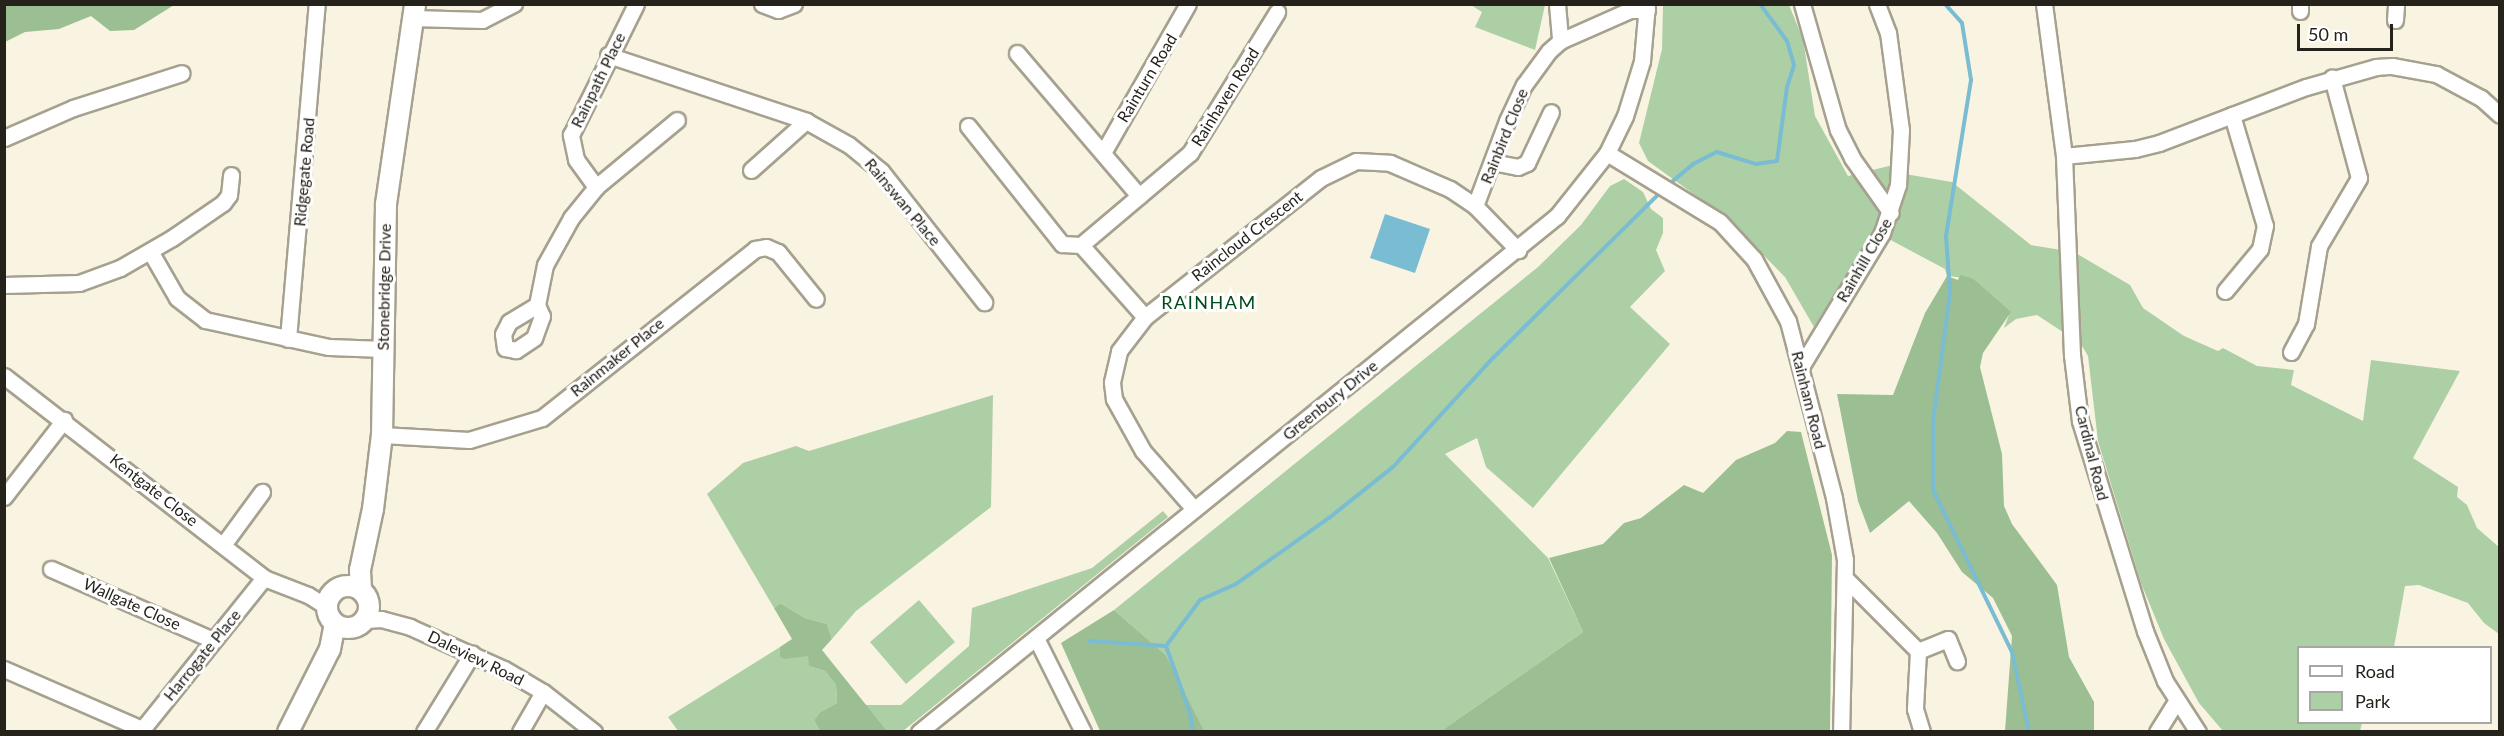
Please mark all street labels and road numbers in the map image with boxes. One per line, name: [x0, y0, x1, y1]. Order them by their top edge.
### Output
street label: Rainpath Place: [567, 29, 629, 131]
street label: Rainturn Road: [1113, 30, 1181, 126]
street label: Rainhaven Road: [1187, 44, 1263, 150]
street label: Rainbird Close: [1476, 86, 1532, 186]
street label: Ridgegate Road: [290, 117, 318, 227]
street label: Rainswan Place: [861, 154, 945, 250]
street label: Raincloud Crescent: [1188, 187, 1306, 285]
street label: Rainhill Close: [1832, 215, 1896, 305]
street label: Stonebridge Drive: [373, 223, 395, 351]
street label: Rainmaker Place: [566, 313, 668, 401]
street label: Rainham Road: [1788, 349, 1830, 451]
street label: Greenbury Drive: [1278, 356, 1382, 444]
street label: Cardinal Road: [2071, 404, 2113, 502]
street label: Kentgate Close: [106, 450, 202, 530]
street label: Wallgate Close: [80, 574, 184, 634]
street label: Harrogate Place: [159, 605, 245, 705]
street label: Daleview Road: [425, 626, 527, 690]

